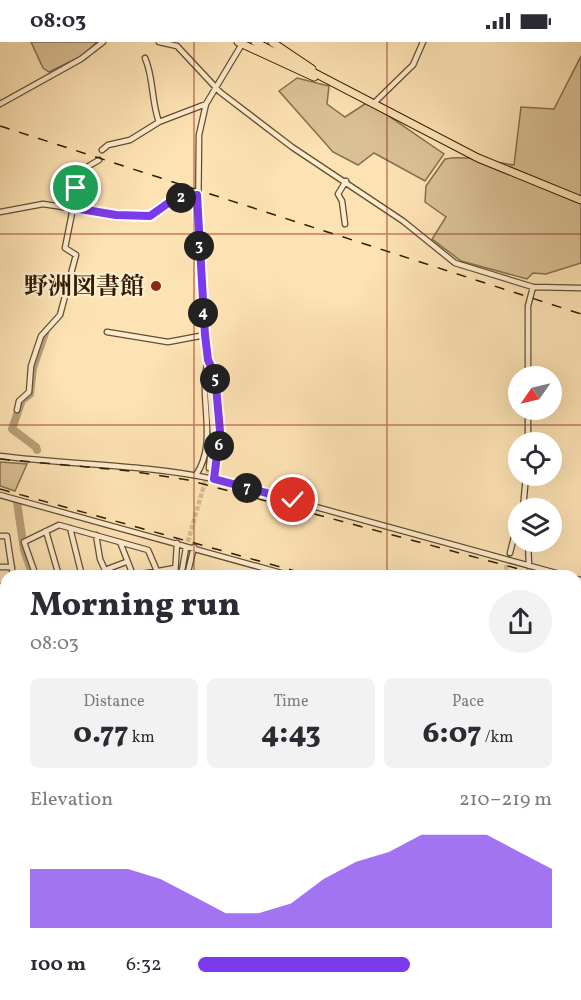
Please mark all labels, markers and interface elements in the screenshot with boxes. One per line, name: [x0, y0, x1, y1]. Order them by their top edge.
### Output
text: 08:03: [30, 6, 86, 37]
pin: [50, 162, 101, 213]
icon: arrive: [59, 171, 92, 204]
pin: 2: [166, 183, 196, 213]
text: 2: [177, 187, 185, 209]
pin: 3: [184, 231, 214, 261]
text: 3: [195, 235, 203, 257]
place label: 野洲図書館: [24, 271, 144, 305]
marker: 野洲図書館: [149, 279, 163, 293]
pin: 4: [188, 298, 218, 328]
text: 4: [198, 302, 208, 324]
pin: 5: [200, 364, 230, 394]
north arrow: [508, 366, 562, 420]
map controls: [508, 366, 562, 552]
text: 5: [211, 368, 219, 390]
pin: 6: [204, 431, 234, 461]
button: locate: [508, 432, 562, 486]
text: 6: [215, 435, 223, 457]
pin: 7: [232, 473, 262, 503]
pin: [267, 474, 318, 525]
text: 7: [243, 477, 251, 499]
icon: check: [276, 483, 309, 516]
button: layers: [508, 498, 562, 552]
text: Morning run: [30, 584, 240, 630]
button: share: [489, 590, 552, 653]
text: 08:03: [30, 630, 79, 658]
text: Distance: [83, 691, 145, 713]
text: Time: [273, 691, 309, 713]
text: Pace: [452, 691, 484, 713]
text: 0.77: [73, 713, 129, 755]
text: 4:43: [261, 713, 321, 755]
text: 6:07: [423, 713, 482, 755]
text: km: [129, 727, 155, 749]
text: /km: [482, 727, 513, 749]
text: Elevation: [30, 786, 113, 814]
text: 210–219 m: [459, 786, 552, 814]
text: 100 m: [30, 951, 86, 979]
text: 6:32: [126, 951, 162, 979]

